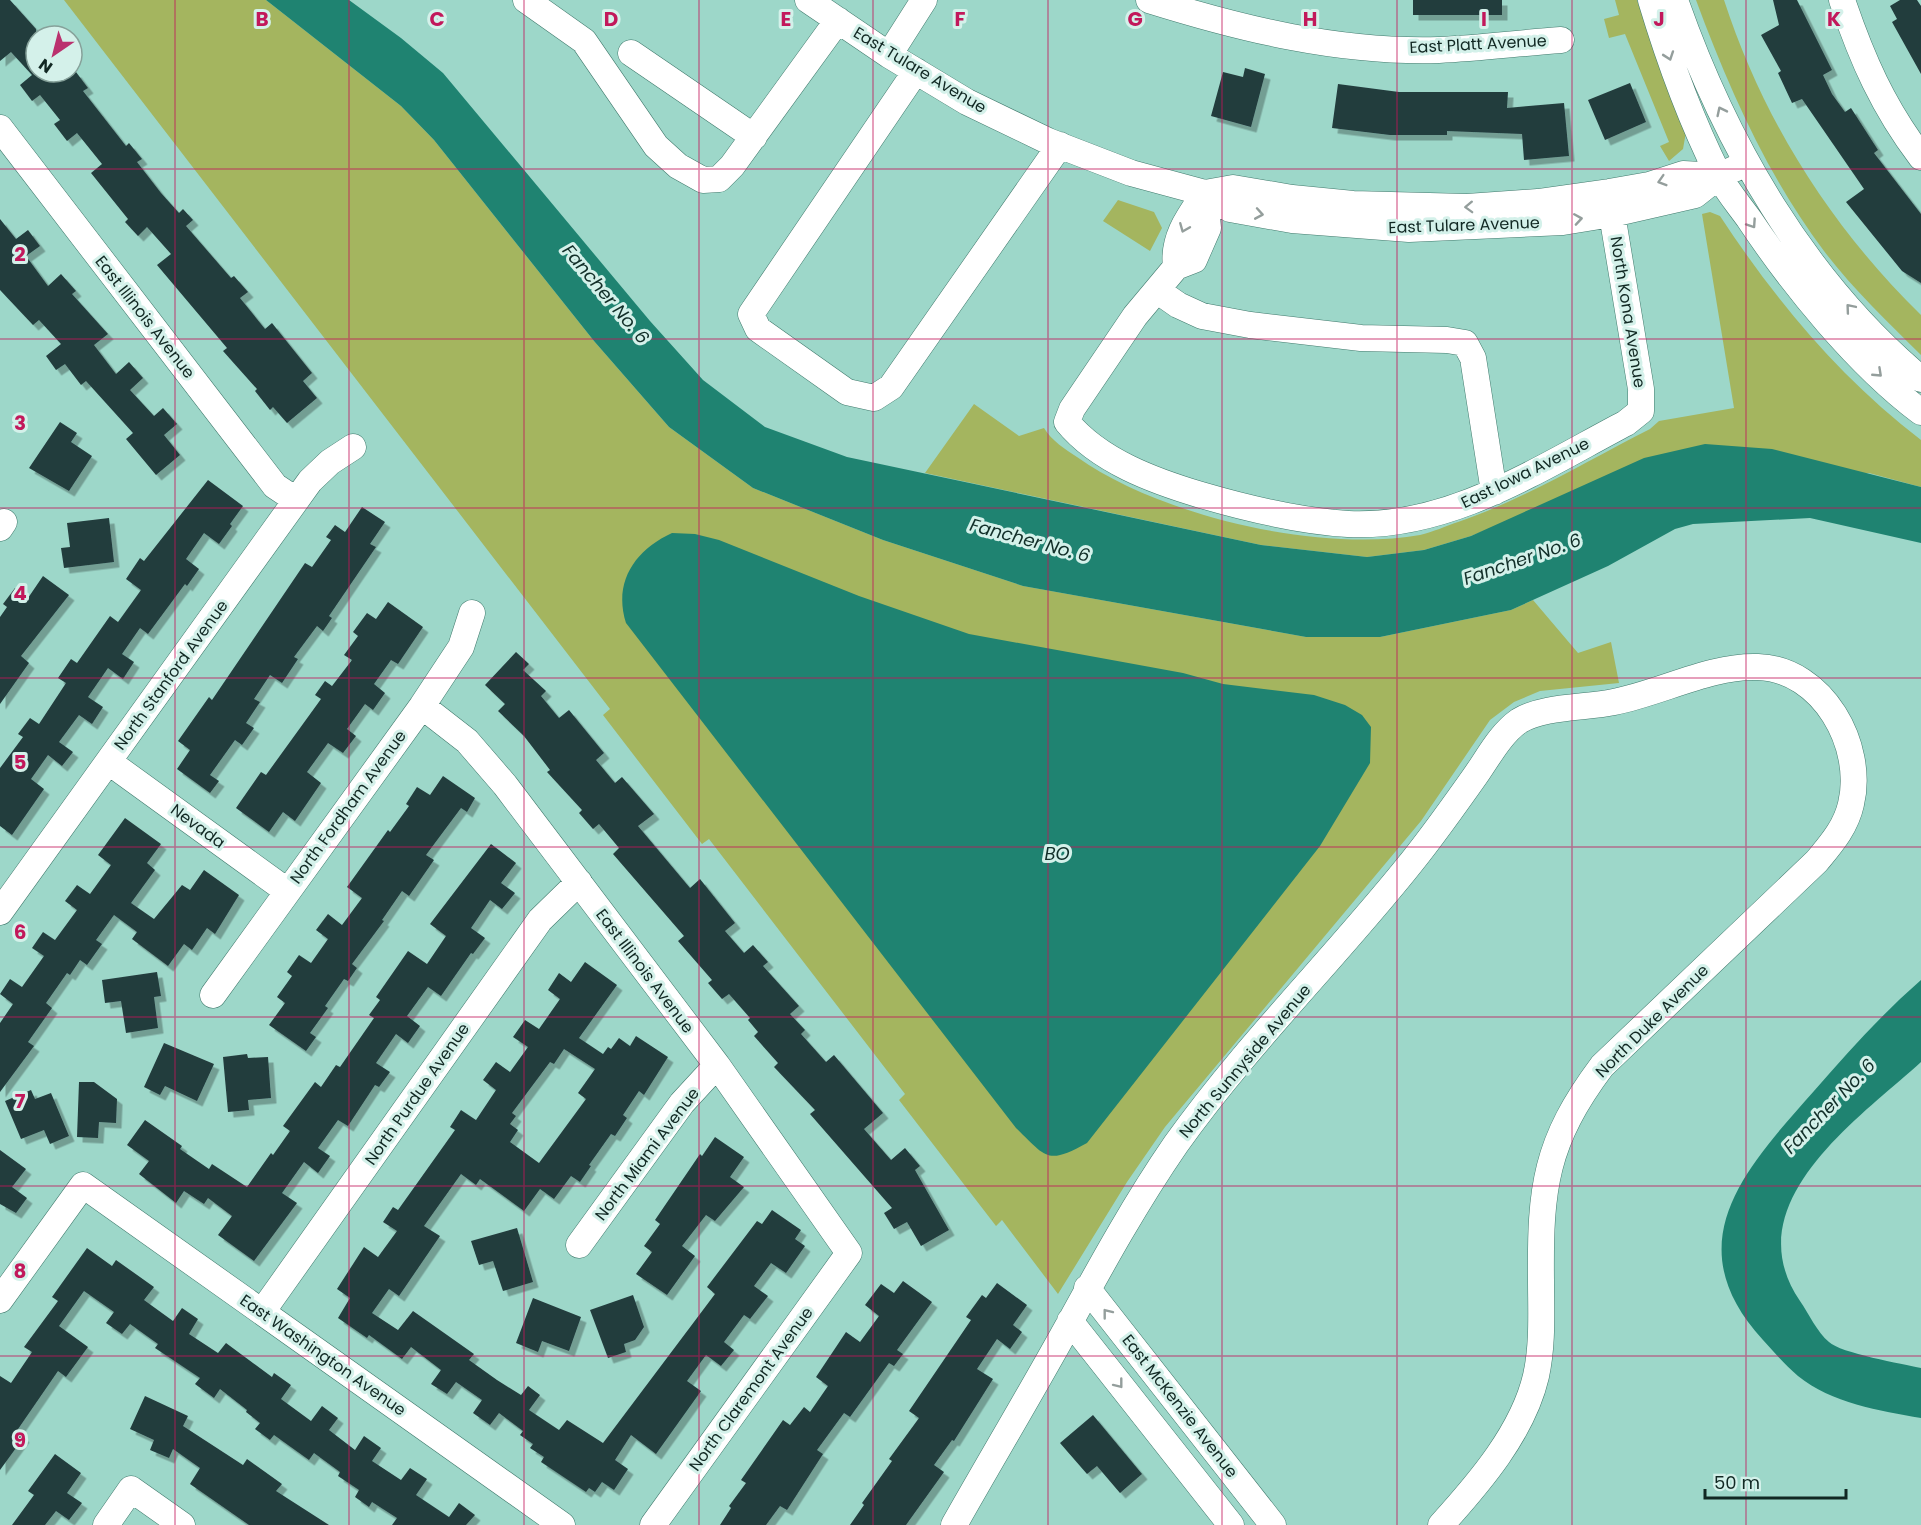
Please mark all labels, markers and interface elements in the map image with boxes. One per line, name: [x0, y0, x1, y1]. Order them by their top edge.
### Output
text: B: [255, 5, 269, 33]
text: C: [429, 5, 445, 33]
text: D: [604, 5, 618, 33]
text: E: [781, 5, 791, 33]
text: F: [955, 5, 966, 33]
text: G: [1127, 5, 1143, 33]
text: H: [1303, 5, 1317, 33]
text: I: [1481, 5, 1487, 33]
text: J: [1653, 5, 1665, 33]
text: K: [1827, 5, 1841, 33]
street label: East Tulare Avenue: [849, 21, 991, 119]
north arrow: [24, 24, 84, 84]
street label: East Platt Avenue: [1409, 29, 1547, 59]
one-way arrow: [1662, 50, 1674, 61]
text: N: [34, 53, 57, 79]
one-way arrow: [1716, 106, 1728, 117]
one-way arrow: [1657, 174, 1668, 186]
one-way arrow: [1465, 201, 1474, 213]
one-way arrow: [1253, 207, 1263, 220]
street label: East Tulare Avenue: [1388, 211, 1540, 239]
one-way arrow: [1574, 214, 1583, 226]
one-way arrow: [1745, 218, 1756, 229]
one-way arrow: [1179, 221, 1191, 232]
street label: North Kona Avenue: [1605, 235, 1651, 389]
water label: Fancher No. 6: [557, 239, 655, 349]
text: 2: [14, 240, 26, 268]
street label: East Illinois Avenue: [90, 251, 200, 383]
one-way arrow: [1846, 304, 1857, 315]
one-way arrow: [1871, 366, 1882, 377]
text: 3: [14, 409, 26, 437]
street label: East Iowa Avenue: [1457, 432, 1593, 514]
water label: Fancher No. 6: [967, 512, 1093, 568]
water label: Fancher No. 6: [1460, 527, 1584, 591]
text: 4: [13, 579, 27, 607]
street label: North Stanford Avenue: [109, 595, 233, 755]
street label: North Fordham Avenue: [284, 725, 412, 889]
text: 5: [14, 748, 27, 776]
street label: Nevada: [166, 798, 230, 854]
water label: BO: [1044, 841, 1070, 866]
street label: East Illinois Avenue: [591, 904, 699, 1038]
text: 6: [14, 918, 26, 946]
street label: North Duke Avenue: [1590, 959, 1714, 1083]
street label: North Sunnyside Avenue: [1174, 979, 1316, 1143]
street label: North Purdue Avenue: [359, 1018, 475, 1170]
water label: Fancher No. 6: [1777, 1053, 1881, 1159]
street label: North Miami Avenue: [589, 1083, 705, 1225]
text: 7: [15, 1087, 26, 1115]
text: 8: [14, 1257, 26, 1285]
street label: East Washington Avenue: [235, 1289, 411, 1421]
street label: North Claremont Avenue: [684, 1302, 819, 1476]
one-way arrow: [1104, 1309, 1115, 1320]
street label: East McKenzie Avenue: [1117, 1329, 1243, 1483]
one-way arrow: [1112, 1377, 1123, 1388]
text: 9: [14, 1426, 26, 1454]
scale bar: [1705, 1462, 1846, 1500]
text: 50 m: [1714, 1470, 1760, 1495]

